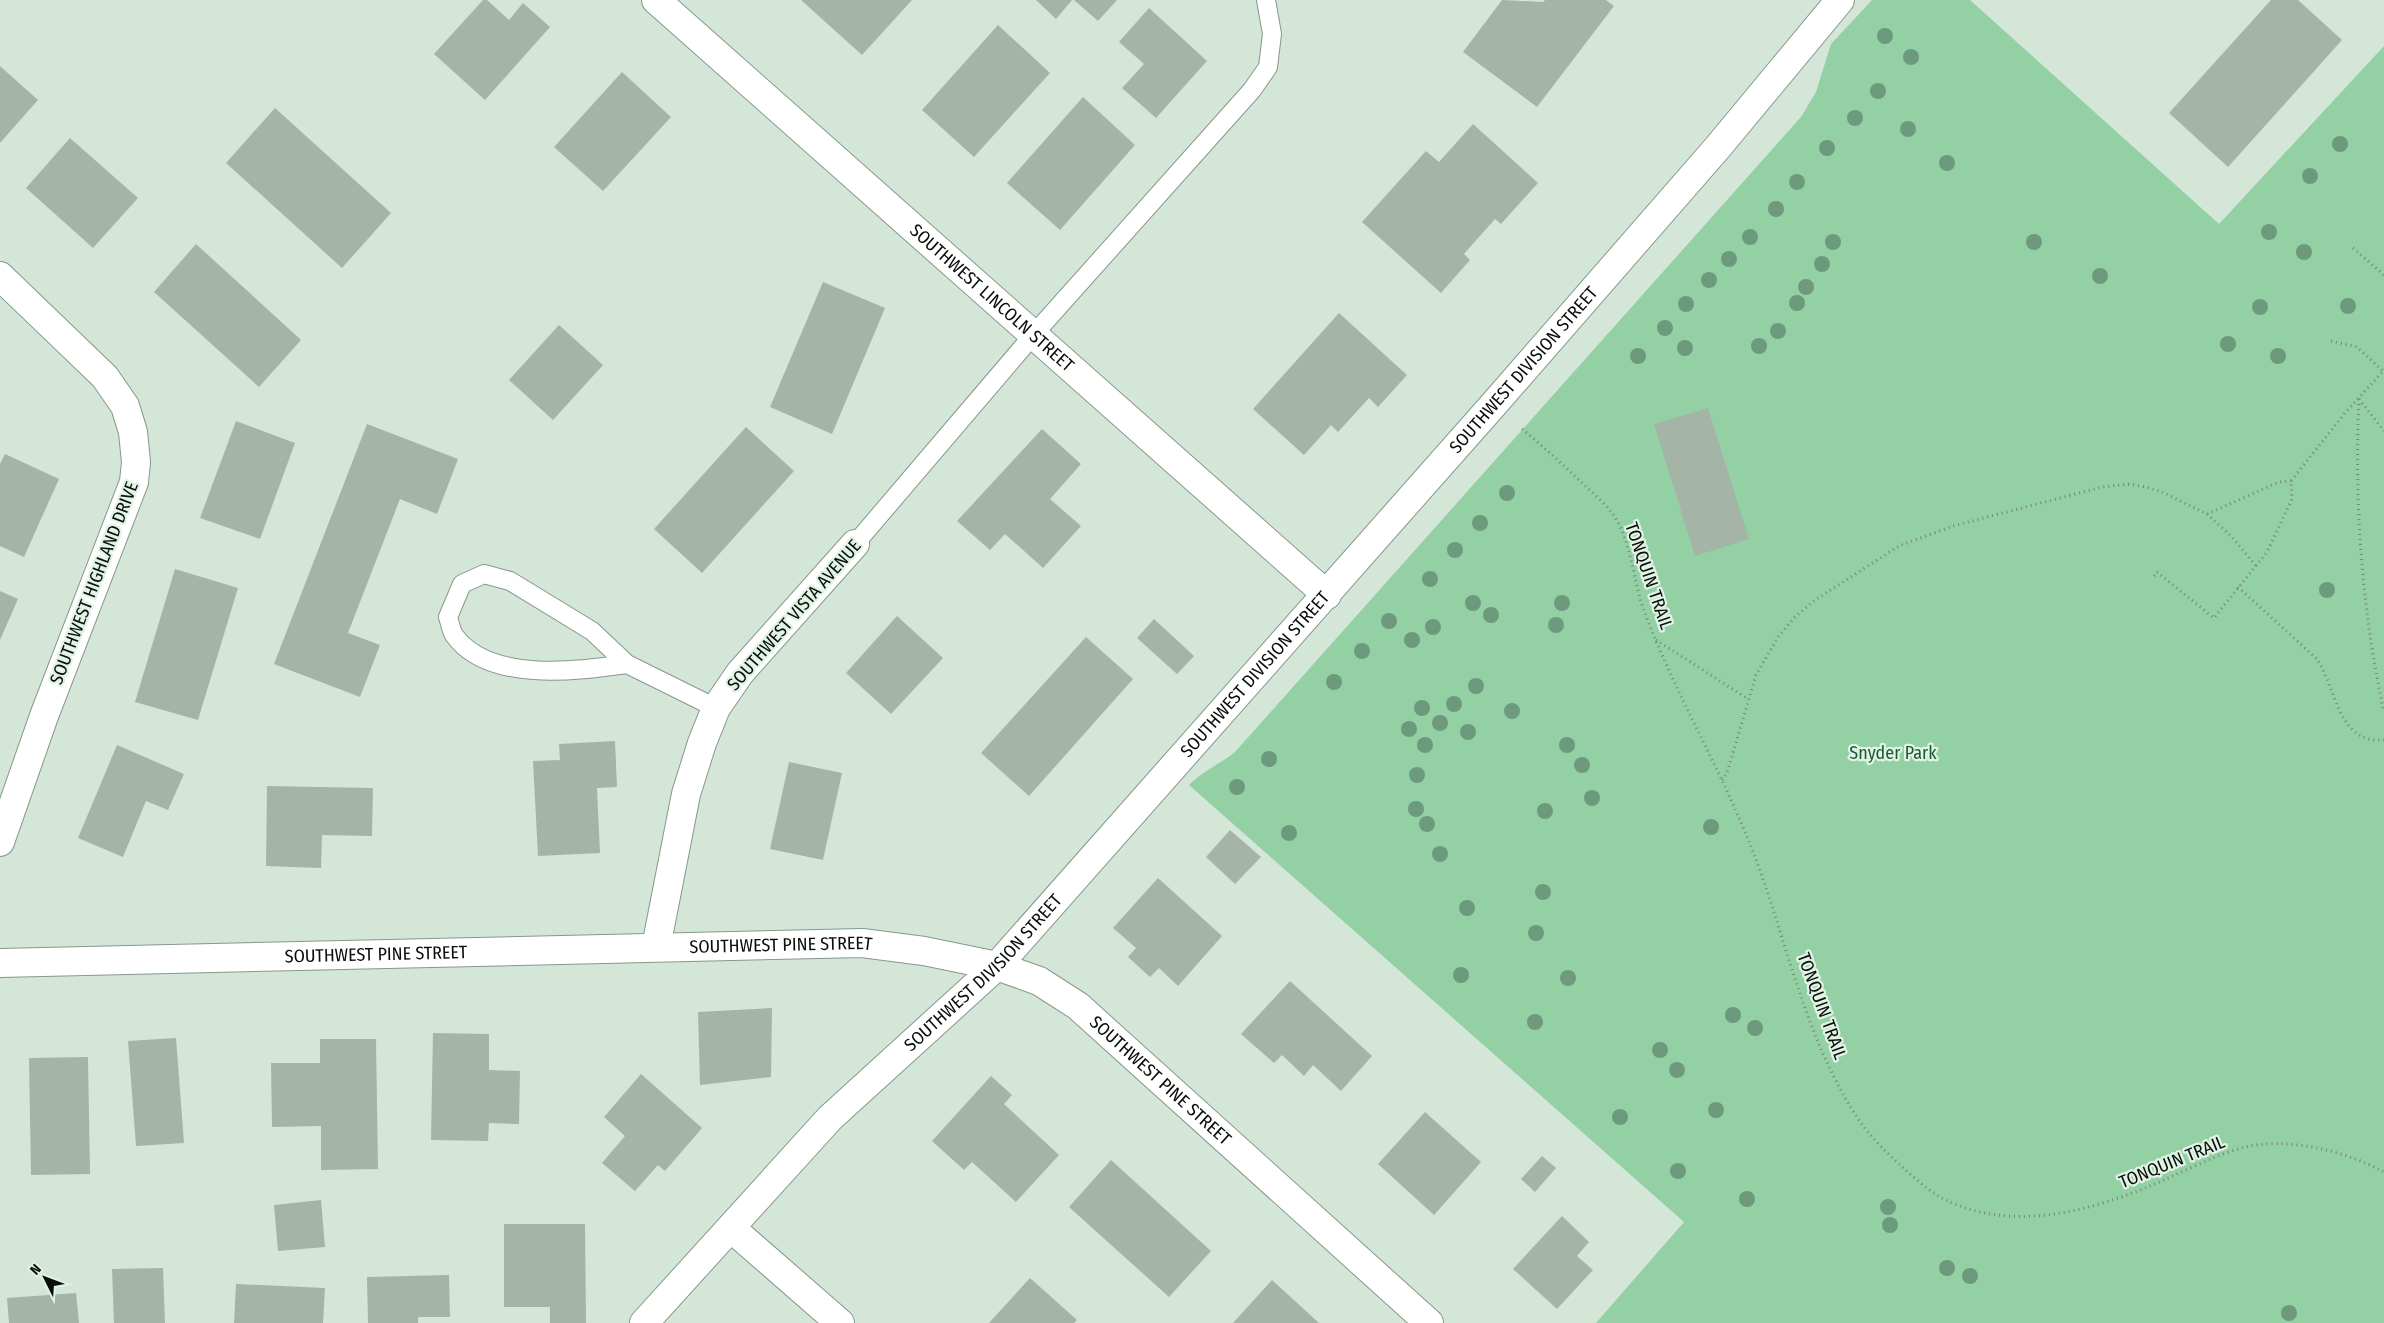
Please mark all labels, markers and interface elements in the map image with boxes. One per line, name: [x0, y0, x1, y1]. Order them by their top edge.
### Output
street label: SOUTHWEST LINCOLN STREET: [905, 219, 1079, 377]
street label: SOUTHWEST DIVISION STREET: [1445, 282, 1603, 458]
street label: SOUTHWEST HIGHLAND DRIVE: [45, 479, 143, 687]
street label: TONQUIN TRAIL: [1620, 519, 1678, 633]
street label: SOUTHWEST VISTA AVENUE: [722, 535, 866, 695]
street label: SOUTHWEST DIVISION STREET: [1176, 586, 1335, 762]
park label: Snyder Park: [1849, 742, 1937, 764]
street label: SOUTHWEST DIVISION STREET: [900, 889, 1067, 1056]
street label: SOUTHWEST PINE STREET: [689, 932, 874, 958]
street label: SOUTHWEST PINE STREET: [284, 941, 468, 967]
street label: TONQUIN TRAIL: [1793, 950, 1851, 1062]
street label: SOUTHWEST PINE STREET: [1085, 1011, 1236, 1150]
street label: TONQUIN TRAIL: [2116, 1131, 2228, 1193]
north arrow: [20, 1253, 70, 1303]
text: N: [27, 1261, 45, 1278]

